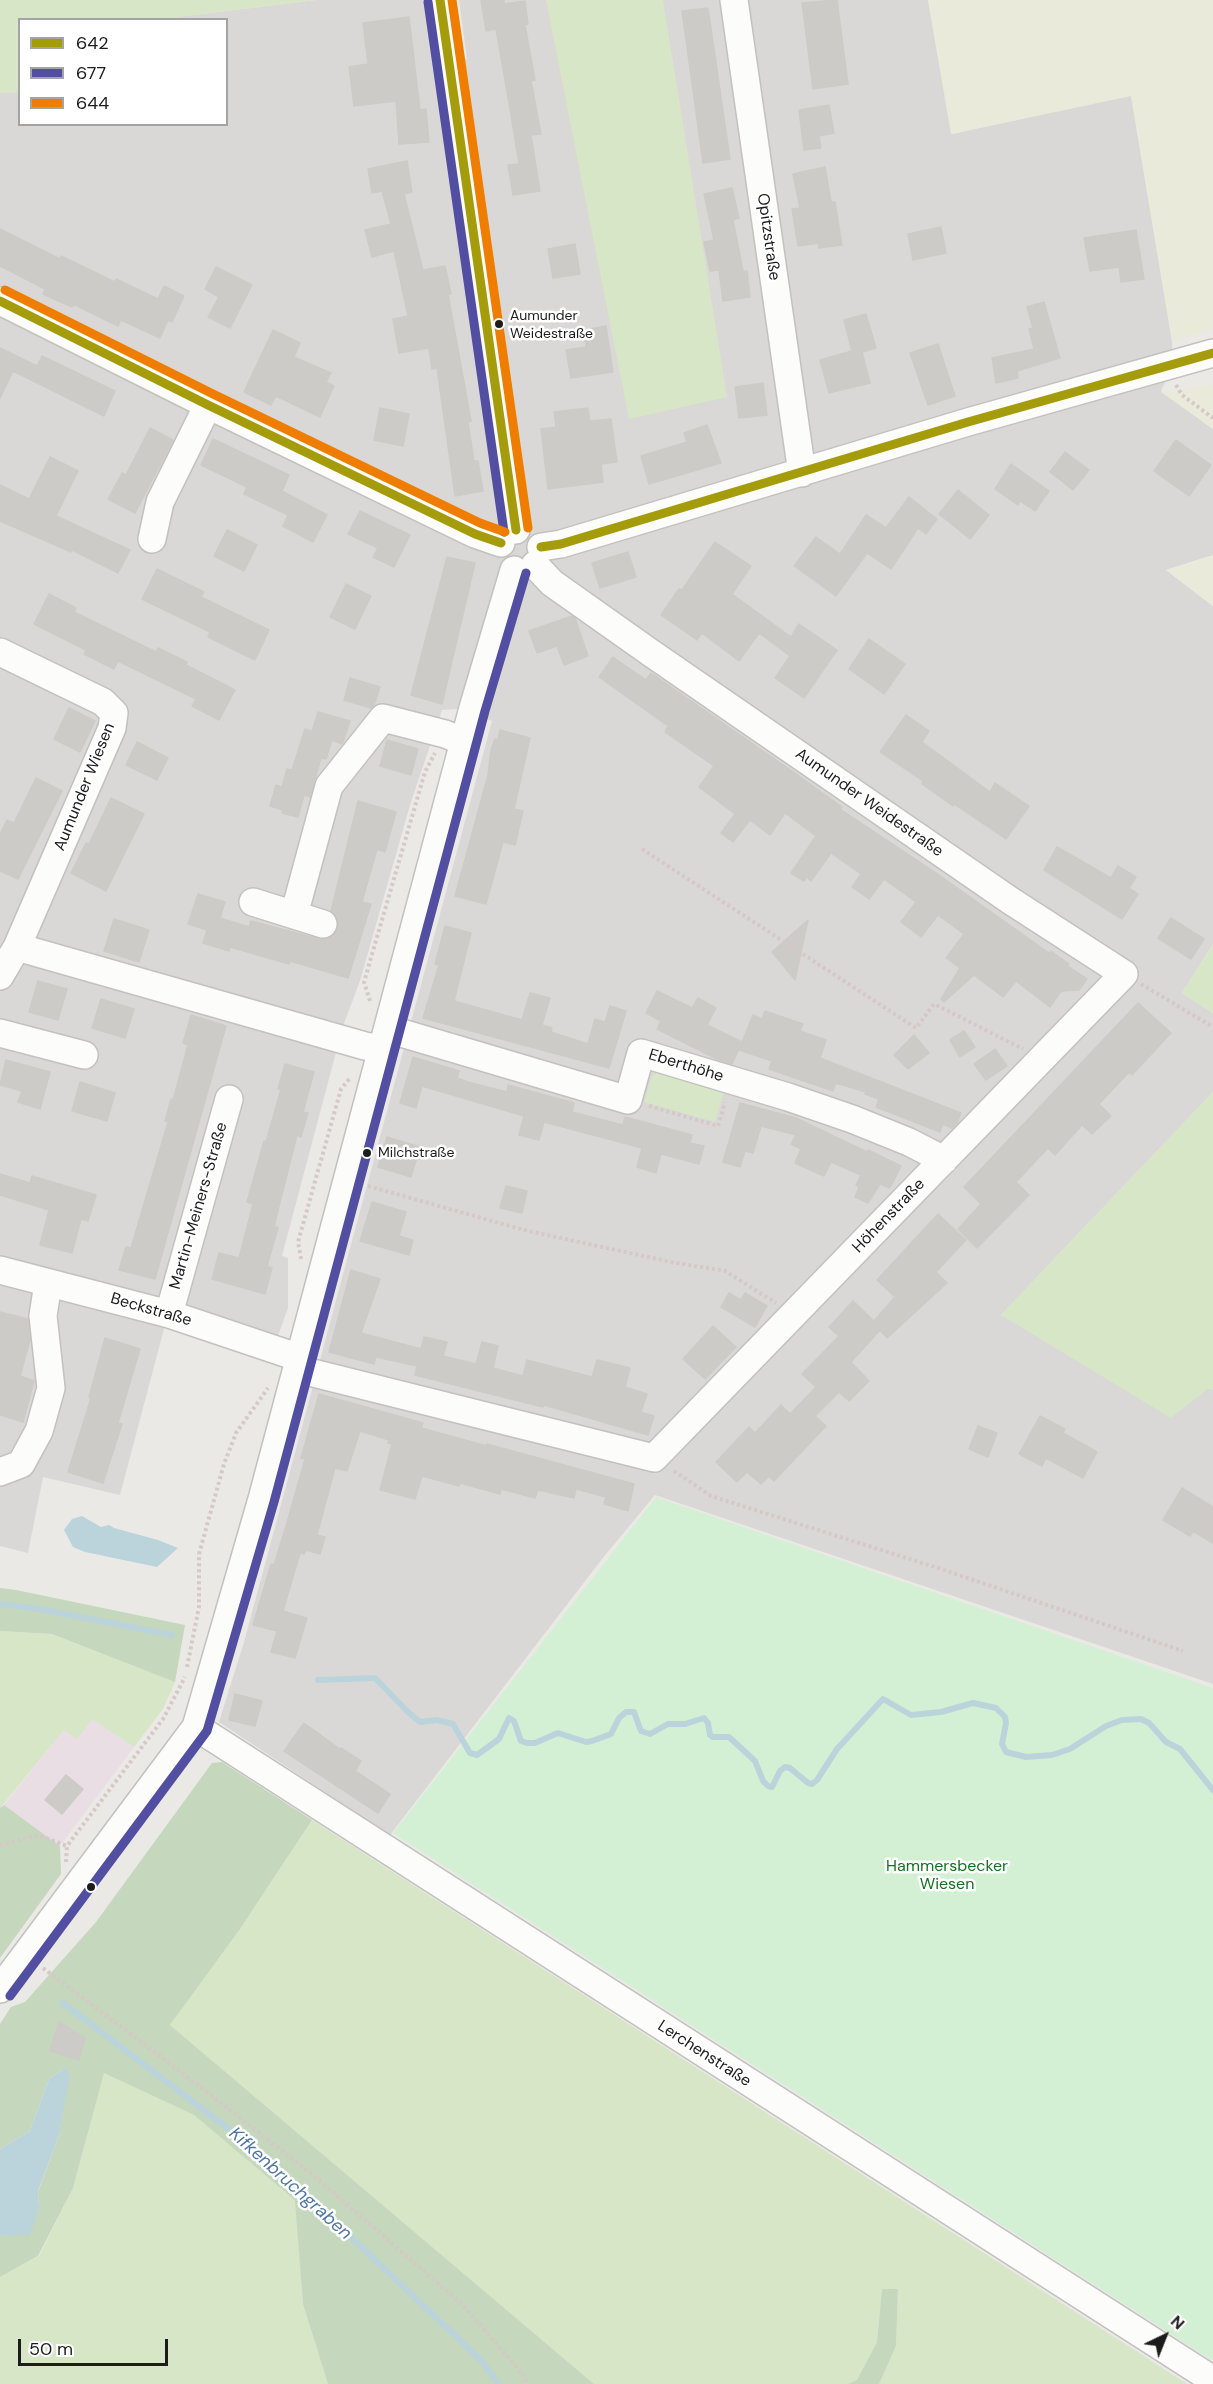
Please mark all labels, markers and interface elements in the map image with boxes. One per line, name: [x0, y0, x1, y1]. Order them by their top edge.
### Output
legend: [18, 18, 228, 126]
text: 642: [76, 31, 109, 55]
text: 677: [76, 61, 106, 85]
text: 644: [76, 91, 109, 115]
street label: Opitzstraße: [752, 192, 784, 282]
place label: Aumunder Weidestraße: [510, 308, 593, 340]
marker: Aumunder Weidestraße: [493, 318, 505, 330]
street label: Aumunder Wiesen: [51, 720, 119, 854]
street label: Aumunder Weidestraße: [791, 745, 947, 861]
street label: Eberthöhe: [646, 1046, 726, 1086]
street label: Martin-Meiners-Straße: [166, 1120, 232, 1292]
place label: Milchstraße: [378, 1145, 454, 1161]
marker: Milchstraße: [361, 1147, 373, 1159]
street label: Höhenstraße: [849, 1175, 929, 1257]
street label: Beckstraße: [108, 1289, 194, 1331]
park label: Hammersbecker Wiesen: [886, 1857, 1008, 1895]
unlabelled marker: [85, 1881, 97, 1893]
street label: Lerchenstraße: [654, 2017, 754, 2091]
water label: Kifkenbruchgraben: [224, 2123, 356, 2245]
north arrow: [1135, 2306, 1195, 2366]
text: N: [1166, 2311, 1189, 2334]
scale bar: [21, 2327, 171, 2365]
text: 50 m: [29, 2337, 73, 2361]

